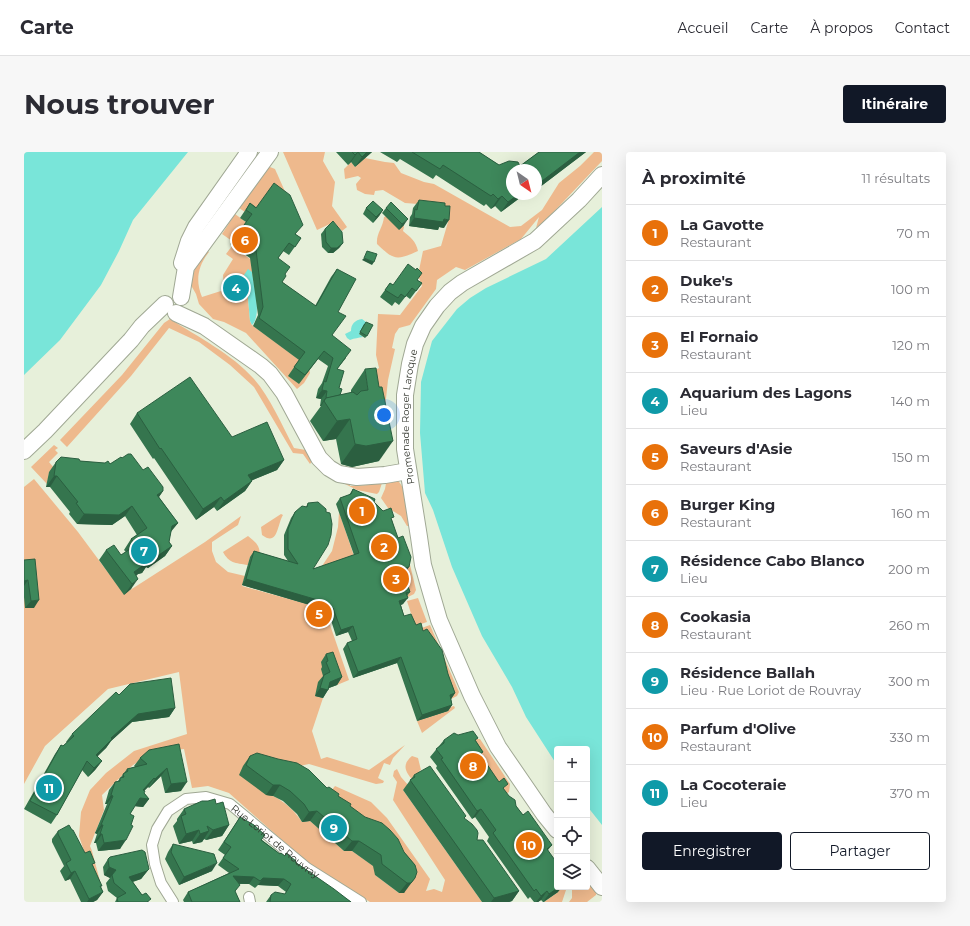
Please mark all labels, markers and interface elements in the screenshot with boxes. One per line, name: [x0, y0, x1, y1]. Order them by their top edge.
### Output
text: Carte: [20, 16, 74, 39]
text: Accueil: [678, 19, 729, 37]
text: Carte: [751, 19, 788, 37]
text: À propos: [810, 19, 873, 37]
text: Contact: [895, 19, 950, 37]
button: Itinéraire: [843, 85, 946, 123]
text: Nous trouver: [24, 87, 215, 121]
north arrow: [506, 164, 542, 200]
text: À proximité: [642, 168, 746, 188]
text: 11 résultats: [862, 170, 930, 186]
text: La Gavotte: [680, 215, 764, 234]
pin: 6: [232, 225, 258, 255]
text: 1: [652, 225, 658, 241]
text: 70 m: [897, 225, 930, 241]
text: Restaurant: [680, 234, 751, 250]
text: Duke's: [680, 271, 733, 290]
pin: 4: [223, 273, 249, 303]
text: 2: [651, 281, 659, 297]
text: 100 m: [891, 281, 930, 297]
text: Restaurant: [680, 290, 751, 306]
text: El Fornaio: [680, 327, 758, 346]
text: 3: [651, 337, 659, 353]
text: 120 m: [892, 337, 930, 353]
text: Restaurant: [680, 346, 751, 362]
street label: Promenade Roger Laroque: [398, 348, 420, 485]
text: Aquarium des Lagons: [680, 383, 852, 402]
text: 4: [651, 393, 659, 409]
text: 140 m: [891, 393, 930, 409]
text: Lieu: [680, 402, 708, 418]
your location: [374, 405, 394, 425]
text: Saveurs d'Asie: [680, 439, 792, 458]
text: 5: [651, 449, 659, 465]
text: 150 m: [892, 449, 930, 465]
text: Restaurant: [680, 458, 751, 474]
text: Burger King: [680, 495, 775, 514]
pin: 1: [349, 496, 375, 526]
text: 6: [651, 505, 659, 521]
text: 160 m: [892, 505, 930, 521]
text: Restaurant: [680, 514, 751, 530]
pin: 2: [371, 532, 397, 562]
pin: 7: [131, 536, 157, 566]
text: Résidence Cabo Blanco: [680, 551, 864, 570]
text: 7: [651, 561, 659, 577]
text: 200 m: [888, 561, 930, 577]
pin: 3: [383, 564, 409, 594]
text: Lieu: [680, 570, 708, 586]
pin: 5: [306, 599, 332, 629]
text: Cookasia: [680, 607, 751, 626]
text: 8: [651, 617, 659, 633]
text: 260 m: [889, 617, 930, 633]
text: Restaurant: [680, 626, 751, 642]
text: Résidence Ballah: [680, 663, 815, 682]
text: 9: [651, 673, 659, 689]
text: 300 m: [888, 673, 930, 689]
text: Lieu · Rue Loriot de Rouvray: [680, 682, 861, 698]
text: Parfum d'Olive: [680, 719, 796, 738]
text: 10: [648, 729, 662, 745]
text: 330 m: [890, 729, 930, 745]
text: Restaurant: [680, 738, 751, 754]
map controls: [554, 746, 590, 890]
button: +: [554, 746, 590, 782]
pin: 8: [460, 751, 486, 781]
pin: 11: [36, 773, 62, 803]
text: La Cocoteraie: [680, 775, 786, 794]
button: −: [554, 782, 590, 818]
text: 11: [650, 785, 660, 801]
text: 370 m: [890, 785, 930, 801]
text: Lieu: [680, 794, 708, 810]
street label: Rue Loriot de Rouvray: [229, 801, 323, 881]
pin: 9: [321, 813, 347, 843]
button: locate: [554, 818, 590, 854]
pin: 10: [516, 830, 542, 860]
button: Enregistrer: [642, 832, 782, 870]
button: Partager: [790, 832, 930, 870]
button: layers: [554, 854, 590, 890]

